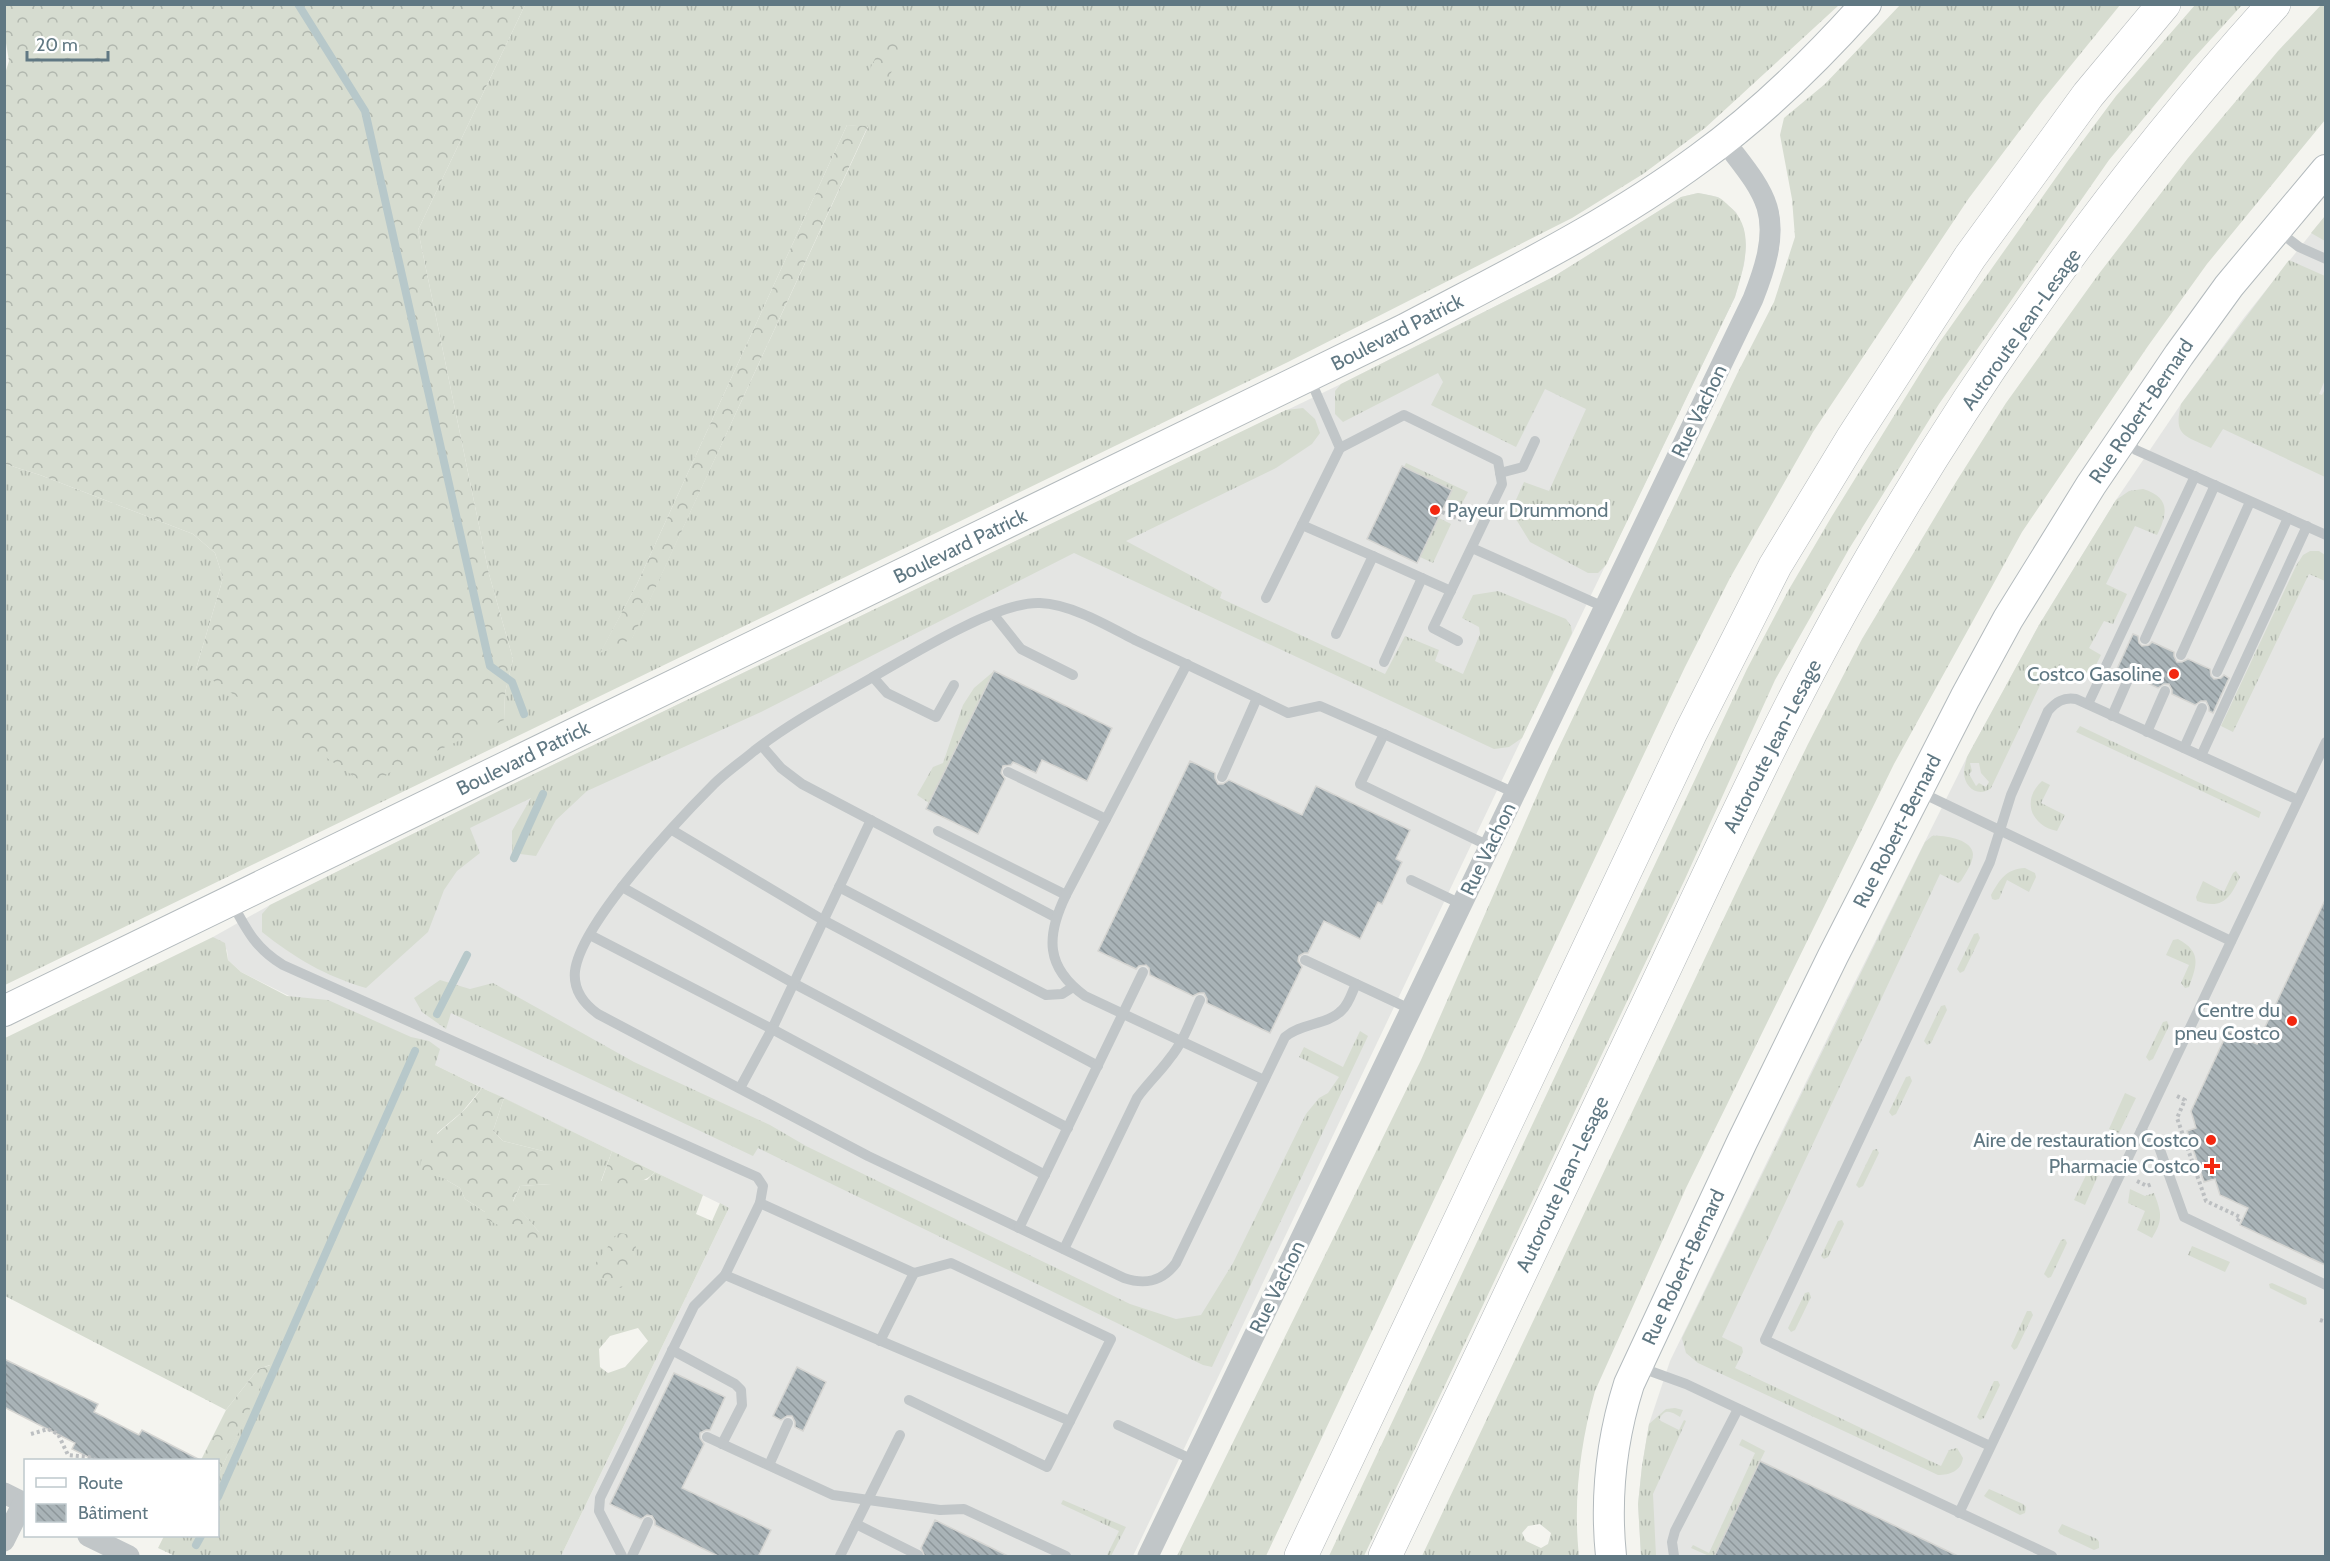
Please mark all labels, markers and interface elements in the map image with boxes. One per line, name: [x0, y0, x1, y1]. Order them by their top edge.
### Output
scale bar: [27, 24, 108, 62]
text: 20 m: [36, 34, 78, 56]
street label: Autoroute Jean-Lesage: [1956, 244, 2086, 414]
street label: Boulevard Patrick: [1327, 288, 1467, 376]
street label: Rue Robert-Bernard: [2084, 334, 2198, 488]
street label: Rue Vachon: [1666, 361, 1732, 461]
place label: Payeur Drummond: [1447, 498, 1608, 522]
street label: Boulevard Patrick: [890, 503, 1030, 589]
marker: Payeur Drummond: [1428, 503, 1442, 517]
street label: Autoroute Jean-Lesage: [1718, 655, 1826, 837]
place label: Costco Gasoline: [2027, 662, 2162, 686]
marker: Costco Gasoline: [2167, 667, 2181, 681]
street label: Boulevard Patrick: [453, 715, 593, 801]
street label: Rue Robert-Bernard: [1848, 750, 1946, 912]
street label: Rue Vachon: [1455, 799, 1521, 899]
place label: Centre du pneu Costco: [2175, 998, 2280, 1045]
marker: Centre du pneu Costco: [2285, 1014, 2299, 1028]
street label: Autoroute Jean-Lesage: [1511, 1092, 1613, 1276]
place label: Aire de restauration Costco: [1973, 1128, 2199, 1152]
marker: Aire de restauration Costco: [2204, 1133, 2218, 1147]
place label: Pharmacie Costco: [2049, 1154, 2200, 1178]
marker: Pharmacie Costco: [2205, 1159, 2219, 1173]
street label: Rue Robert-Bernard: [1636, 1185, 1730, 1349]
street label: Rue Vachon: [1244, 1237, 1310, 1337]
legend: [24, 1459, 219, 1537]
text: Route: [78, 1472, 123, 1494]
text: Bâtiment: [78, 1502, 148, 1524]

